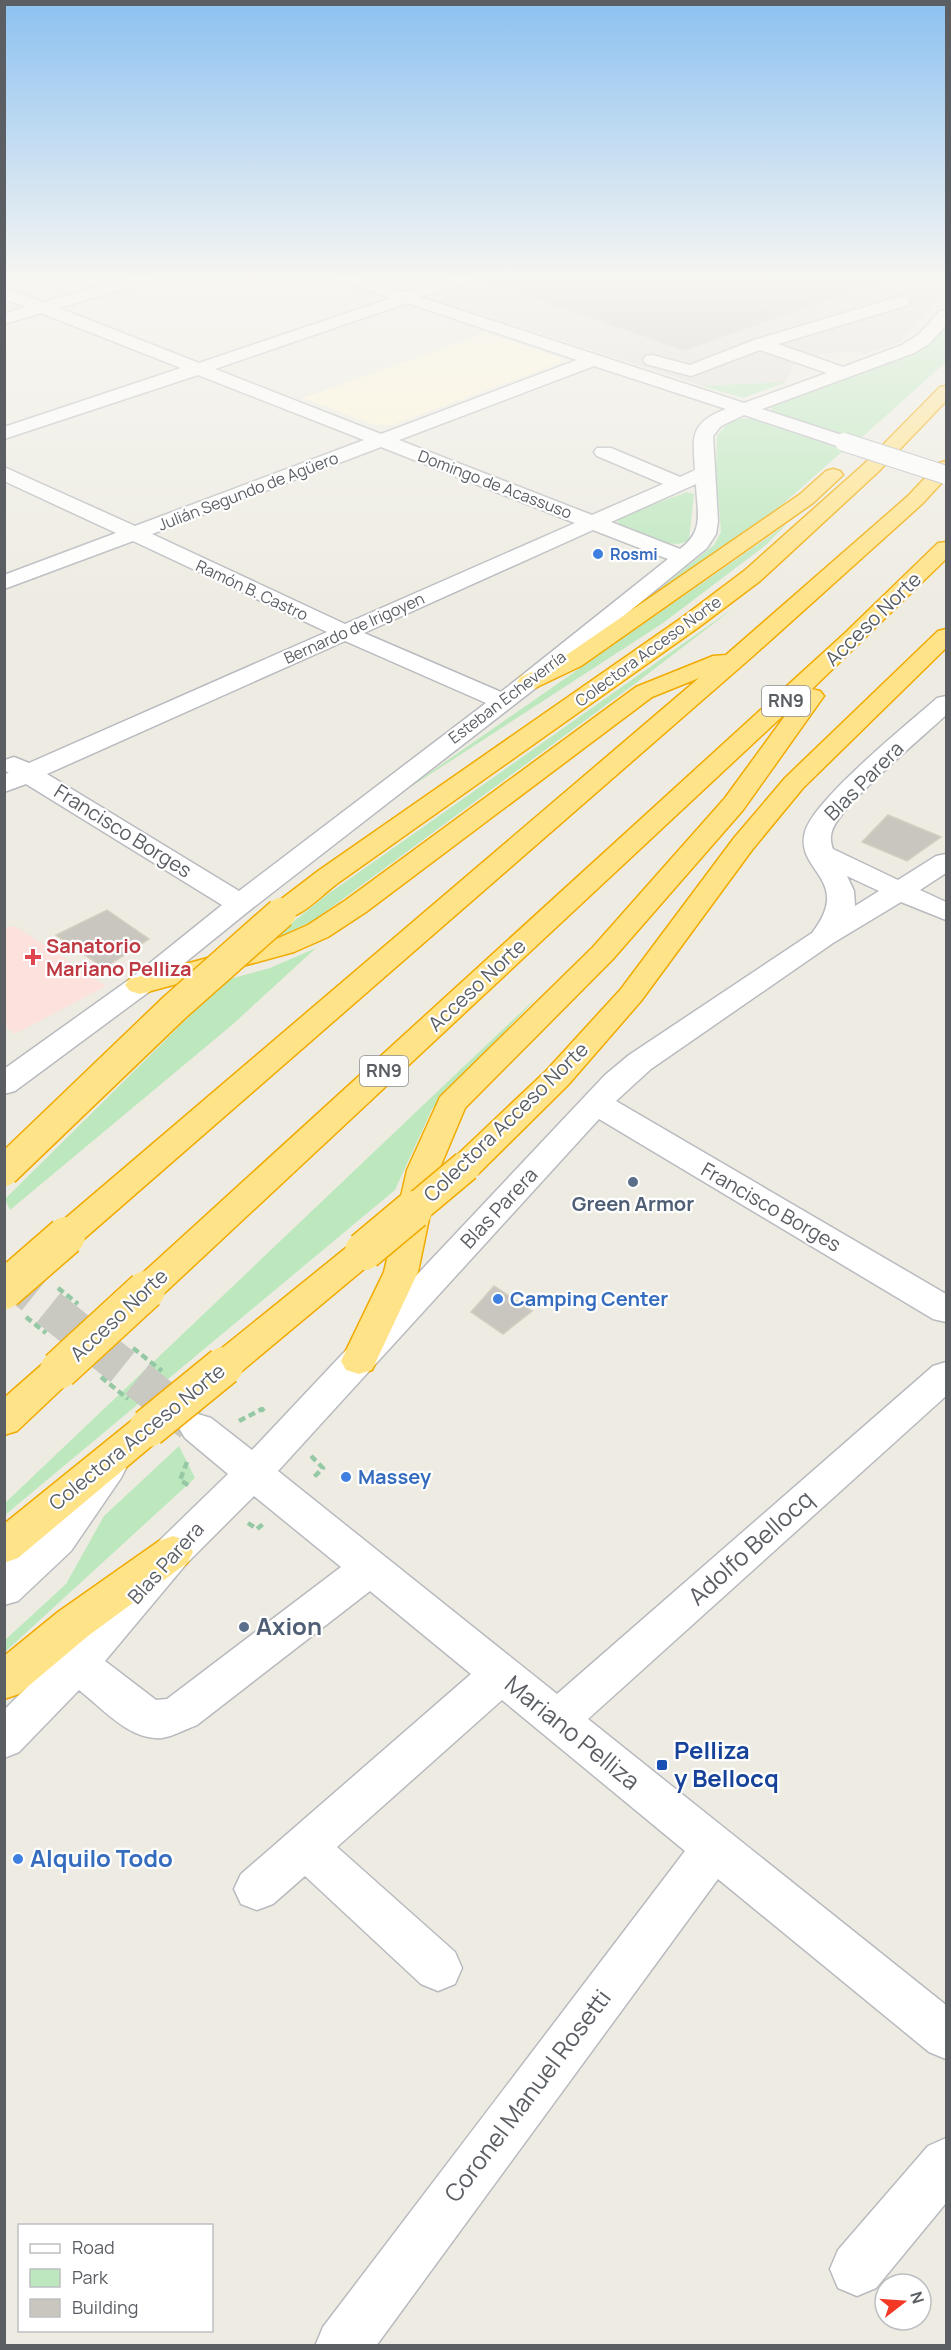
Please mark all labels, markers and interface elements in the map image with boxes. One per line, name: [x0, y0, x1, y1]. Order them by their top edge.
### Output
street label: Domingo de Acassuso: [415, 444, 575, 524]
street label: Julián Segundo de Agüero: [155, 446, 341, 536]
place label: Rosmi: [610, 543, 658, 565]
marker: Rosmi: [591, 547, 605, 561]
street label: Ramón B. Castro: [192, 554, 312, 626]
street label: Acceso Norte: [819, 566, 927, 672]
street label: Bernardo de Irigoyen: [280, 587, 428, 669]
street label: Colectora Acceso Norte: [571, 591, 725, 711]
street label: Esteban Echeverría: [444, 646, 570, 748]
road number: RN9: [762, 686, 810, 716]
street label: Blas Parera: [818, 735, 909, 826]
street label: Francisco Borges: [49, 777, 197, 884]
place label: Sanatorio Mariano Pelliza: [46, 932, 192, 982]
street label: Acceso Norte: [422, 932, 531, 1037]
marker: Sanatorio Mariano Pelliza: [24, 948, 42, 966]
street label: Colectora Acceso Norte: [417, 1036, 594, 1207]
road number: RN9: [360, 1056, 408, 1086]
street label: Francisco Borges: [696, 1156, 846, 1258]
street label: Blas Parera: [454, 1161, 543, 1254]
marker: Green Armor: [626, 1175, 640, 1189]
place label: Green Armor: [572, 1190, 694, 1217]
street label: Acceso Norte: [64, 1262, 173, 1367]
place label: Camping Center: [510, 1285, 668, 1312]
marker: Camping Center: [491, 1292, 505, 1306]
street label: Colectora Acceso Norte: [43, 1357, 230, 1516]
place label: Massey: [358, 1463, 432, 1490]
marker: Massey: [339, 1470, 353, 1484]
street label: Adolfo Bellocq: [680, 1482, 820, 1612]
street label: Blas Parera: [122, 1516, 210, 1610]
place label: Axion: [256, 1609, 322, 1642]
marker: Axion: [237, 1620, 251, 1634]
street label: Mariano Pelliza: [499, 1667, 647, 1797]
place label: Pelliza y Bellocq: [674, 1733, 779, 1794]
marker: Pelliza y Bellocq: [655, 1758, 669, 1772]
place label: Alquilo Todo: [30, 1841, 173, 1874]
marker: Alquilo Todo: [11, 1852, 25, 1866]
street label: Coronel Manuel Rosetti: [436, 1982, 618, 2208]
legend: [18, 2224, 213, 2332]
text: Road: [72, 2235, 115, 2259]
text: Park: [72, 2265, 109, 2289]
north arrow: [873, 2272, 933, 2332]
text: N: [905, 2289, 930, 2306]
text: Building: [72, 2295, 138, 2319]

